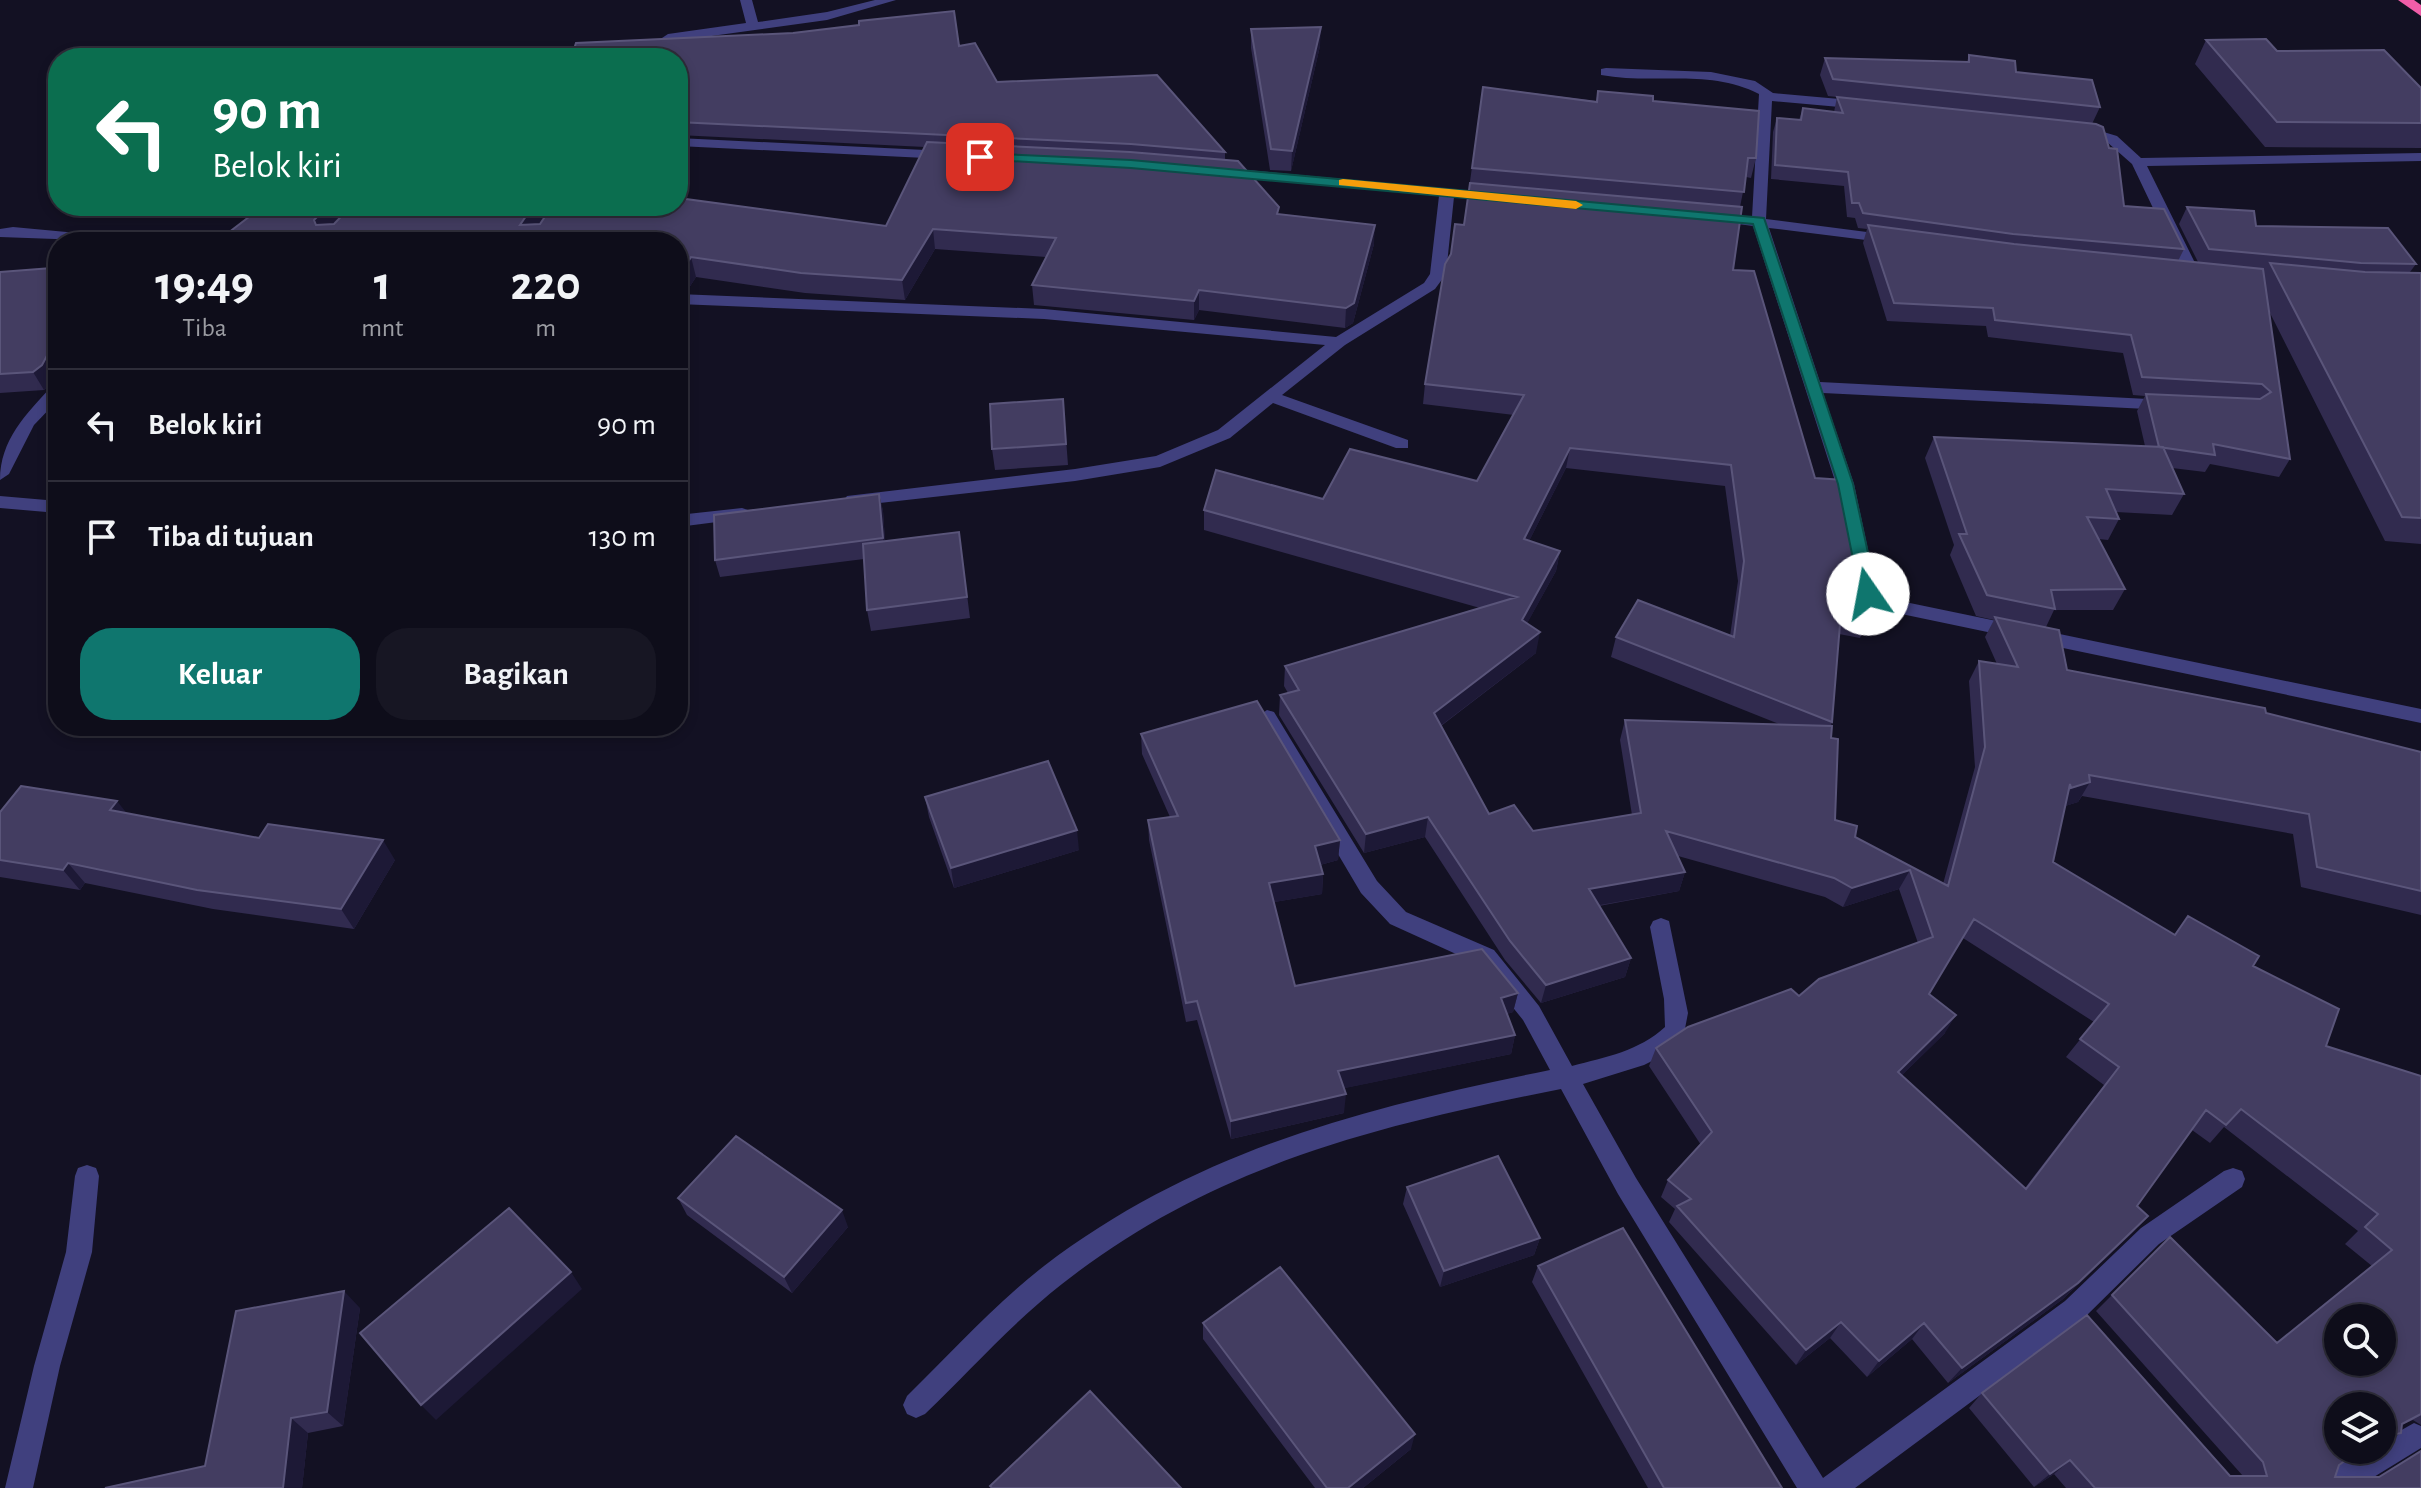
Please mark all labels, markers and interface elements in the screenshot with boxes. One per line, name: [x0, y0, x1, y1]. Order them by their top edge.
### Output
icon: left: [80, 80, 184, 184]
text: 90 m: [212, 83, 322, 139]
pin: [946, 123, 1014, 191]
icon: arrive: [958, 135, 1002, 179]
text: Belok kiri: [212, 148, 342, 184]
text: 19:49: [155, 261, 254, 309]
text: 1: [374, 261, 391, 309]
text: 220: [511, 261, 581, 309]
text: Tiba: [182, 315, 227, 341]
text: mnt: [361, 315, 403, 341]
text: m: [535, 315, 556, 341]
icon: left: [80, 403, 124, 447]
text: Belok kiri: [148, 410, 262, 440]
text: 90 m: [597, 410, 656, 440]
icon: arrive: [80, 515, 124, 559]
text: Tiba di tujuan: [148, 522, 314, 552]
text: 130 m: [589, 522, 656, 552]
position arrow: [1826, 552, 1910, 636]
button: Keluar: [80, 628, 360, 720]
button: Bagikan: [376, 628, 656, 720]
map controls: [2324, 1304, 2396, 1464]
button: search: [2324, 1304, 2396, 1376]
button: layers: [2324, 1392, 2396, 1464]

